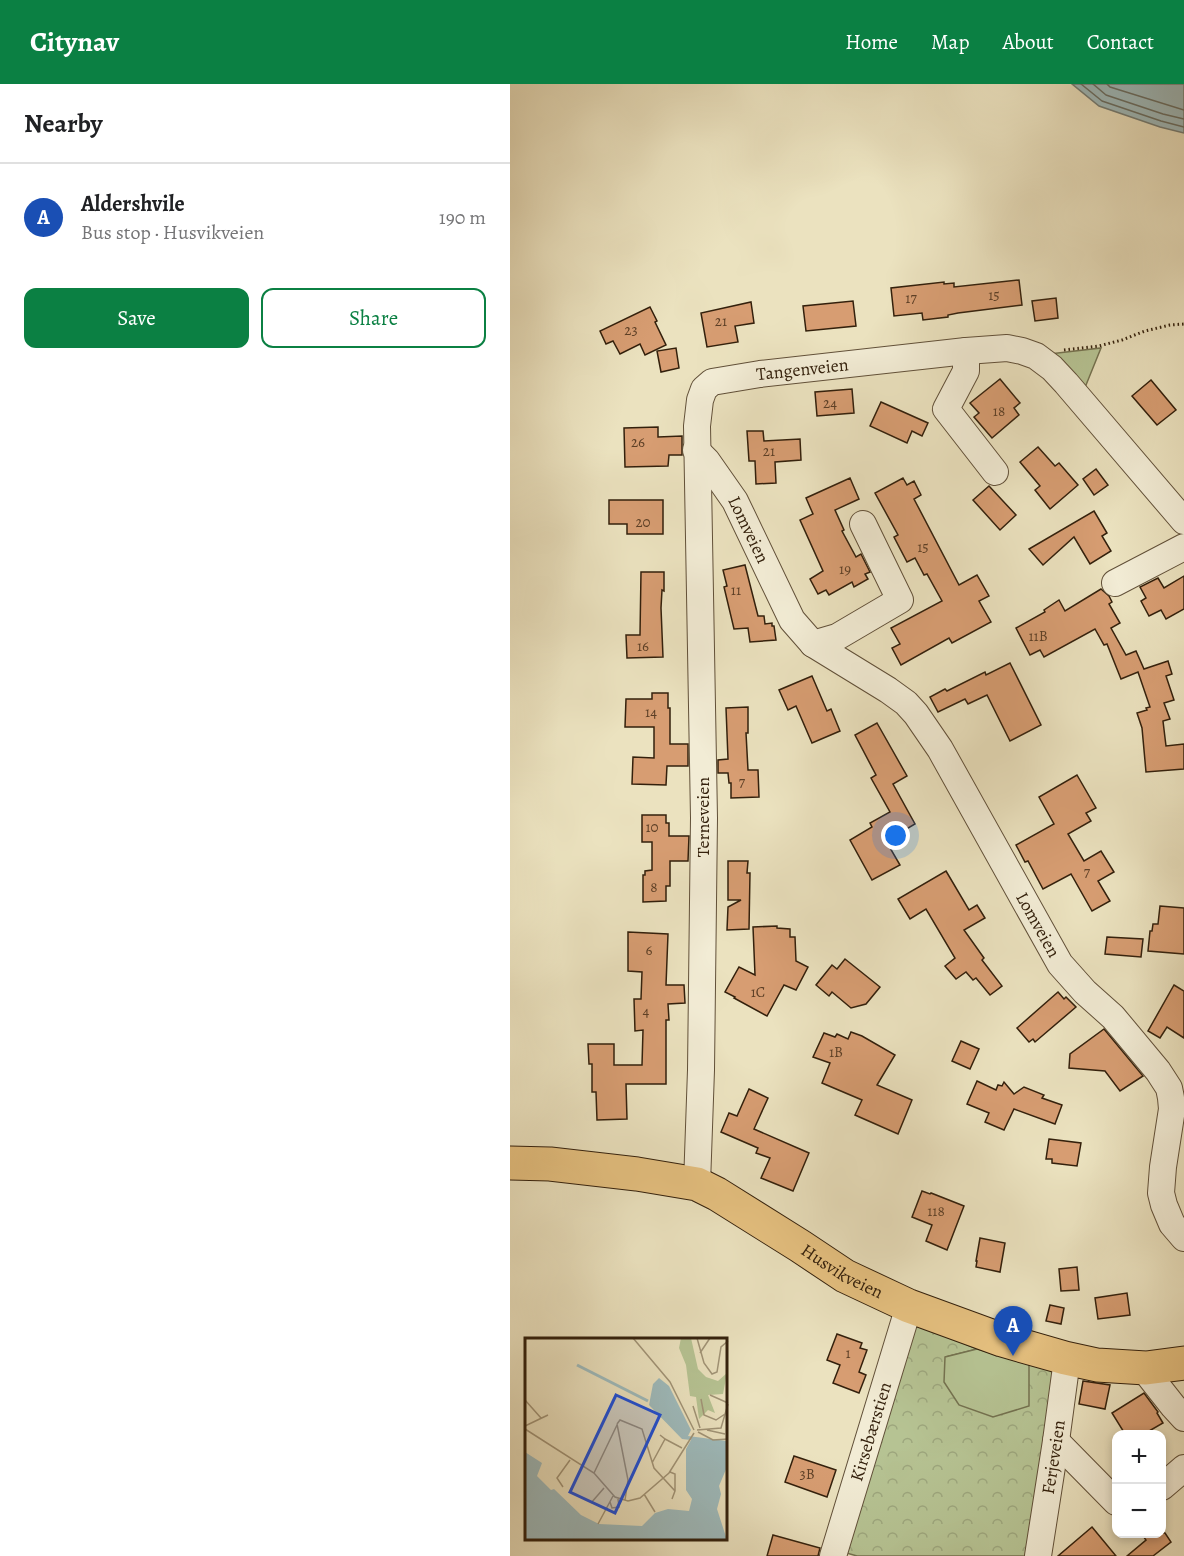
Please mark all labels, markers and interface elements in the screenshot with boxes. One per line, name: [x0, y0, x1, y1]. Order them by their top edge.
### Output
text: Citynav: [30, 23, 119, 61]
text: Home: [845, 28, 898, 56]
text: Map: [931, 28, 969, 56]
text: About: [1002, 28, 1054, 56]
text: Contact: [1087, 28, 1154, 56]
text: Nearby: [24, 106, 103, 141]
text: Aldershvile: [81, 189, 185, 219]
text: A: [37, 204, 50, 231]
text: 190 m: [439, 204, 486, 231]
text: Bus stop · Husvikveien: [81, 219, 264, 246]
house number: 15: [988, 285, 1000, 305]
button: Save: [24, 288, 249, 348]
button: Share: [261, 288, 486, 348]
house number: 17: [905, 288, 917, 308]
house number: 21: [715, 311, 727, 331]
house number: 23: [624, 320, 638, 340]
street label: Tangenveien: [755, 352, 850, 386]
house number: 24: [823, 393, 837, 413]
house number: 18: [993, 401, 1005, 421]
house number: 26: [631, 432, 645, 452]
house number: 21: [763, 441, 775, 461]
street label: Lomveien: [722, 492, 775, 567]
house number: 20: [635, 512, 651, 532]
house number: 15: [917, 537, 929, 557]
house number: 19: [839, 559, 851, 579]
house number: 11: [731, 580, 741, 600]
house number: 11B: [1028, 626, 1048, 646]
house number: 16: [637, 636, 649, 656]
house number: 14: [645, 702, 657, 722]
house number: 7: [739, 772, 746, 792]
street label: Terneveien: [691, 777, 715, 857]
house number: 10: [645, 817, 659, 837]
your location: [881, 821, 910, 850]
house number: 7: [1084, 862, 1091, 882]
house number: 8: [650, 877, 658, 897]
street label: Lomveien: [1010, 888, 1066, 962]
house number: 6: [646, 940, 653, 960]
house number: 1C: [751, 982, 765, 1002]
house number: 4: [643, 1001, 650, 1021]
house number: 1B: [829, 1042, 843, 1062]
house number: 118: [927, 1201, 945, 1221]
street label: Husvikveien: [796, 1238, 887, 1304]
pin: A: [994, 1306, 1032, 1356]
inset map: [525, 1338, 728, 1541]
house number: 1: [845, 1343, 851, 1363]
street label: Kirsebærstien: [844, 1379, 897, 1484]
street label: Ferjeveien: [1036, 1418, 1071, 1496]
map controls: [1112, 1430, 1166, 1538]
button: +: [1112, 1430, 1166, 1484]
house number: 3B: [799, 1464, 815, 1484]
button: −: [1112, 1484, 1166, 1538]

